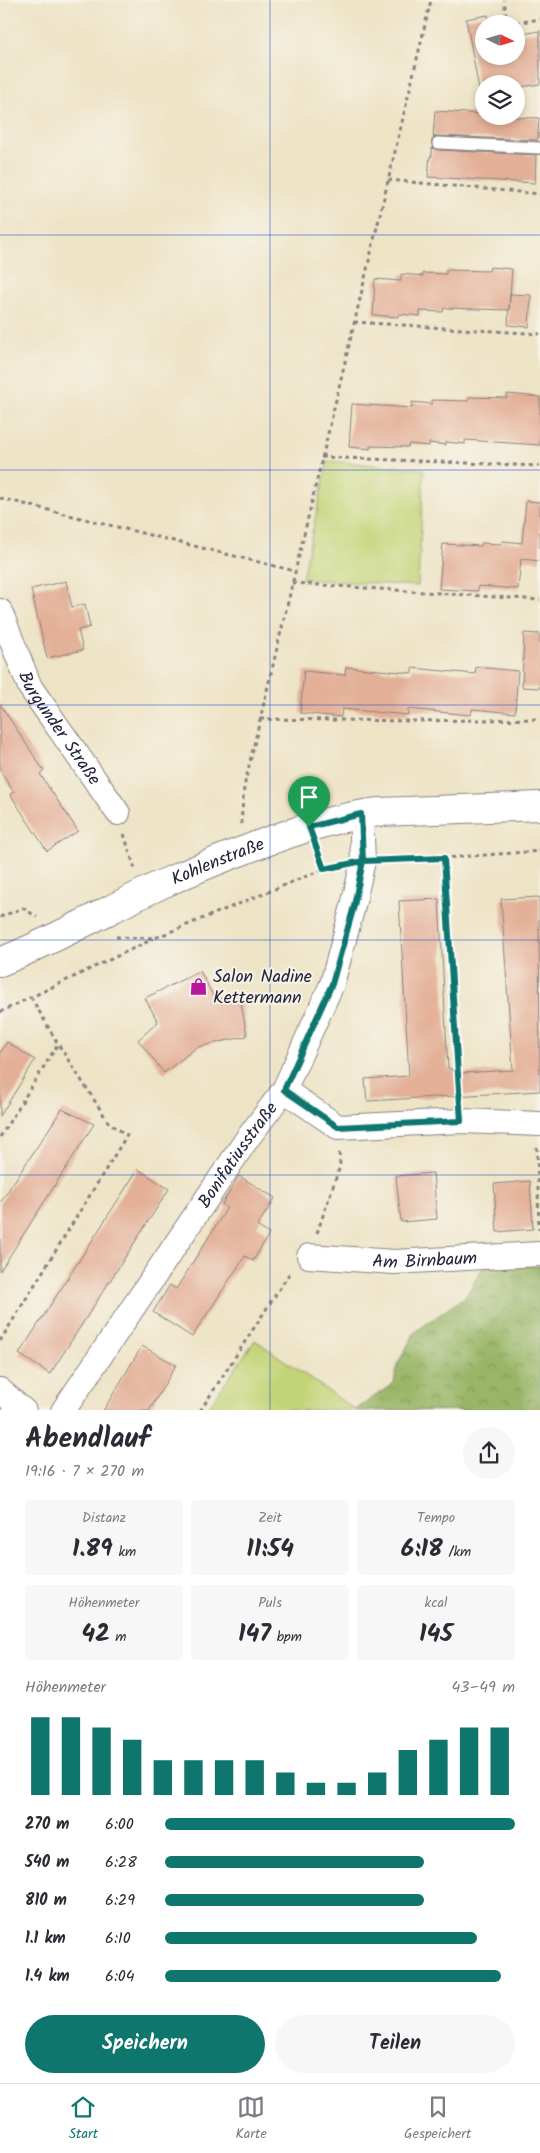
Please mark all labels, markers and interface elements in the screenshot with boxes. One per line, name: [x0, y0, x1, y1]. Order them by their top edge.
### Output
north arrow: [475, 15, 525, 65]
map controls: [475, 15, 525, 125]
button: layers: [475, 75, 525, 125]
street label: Burgunder Straße: [9, 667, 107, 792]
pin: [288, 776, 330, 827]
icon: arrive: [295, 783, 323, 811]
street label: Kohlenstraße: [167, 831, 269, 894]
place label: Salon Nadine Kettermann: [213, 963, 312, 1013]
shop icon: Salon Nadine Kettermann: [189, 976, 209, 996]
street label: Bonifatiusstraße: [191, 1096, 286, 1215]
street label: Am Birnbaum: [371, 1244, 478, 1278]
text: Abendlauf: [25, 1417, 150, 1462]
button: share: [463, 1427, 515, 1479]
text: 19:16 · 7 × 270 m: [25, 1459, 144, 1484]
text: Distanz: [82, 1507, 126, 1529]
text: Zeit: [258, 1507, 282, 1529]
text: Tempo: [417, 1507, 455, 1529]
text: 1.89: [72, 1529, 113, 1569]
text: 11:54: [246, 1529, 294, 1569]
text: 6:18: [401, 1529, 443, 1569]
text: km: [113, 1541, 136, 1563]
text: /km: [443, 1541, 471, 1563]
text: Höhenmeter: [69, 1592, 139, 1614]
text: Puls: [258, 1592, 282, 1614]
text: kcal: [425, 1592, 447, 1614]
text: 42: [82, 1614, 110, 1654]
text: 147: [238, 1614, 271, 1654]
text: 145: [419, 1614, 453, 1654]
text: m: [110, 1626, 126, 1648]
text: bpm: [271, 1626, 302, 1648]
text: Höhenmeter: [25, 1675, 106, 1700]
text: 43–49 m: [452, 1675, 515, 1700]
text: 270 m: [25, 1812, 69, 1837]
text: 6:00: [105, 1812, 134, 1837]
text: 540 m: [25, 1850, 69, 1875]
text: 6:28: [105, 1850, 137, 1875]
text: 810 m: [25, 1888, 67, 1913]
text: 6:29: [105, 1888, 135, 1913]
text: 1.1 km: [25, 1926, 66, 1951]
text: 6:10: [105, 1926, 131, 1951]
text: 1.4 km: [25, 1964, 70, 1989]
text: 6:04: [105, 1964, 135, 1989]
button: Speichern: [25, 2015, 265, 2073]
button: Teilen: [275, 2015, 515, 2073]
tab: Start: [69, 2093, 98, 2145]
tab: Karte: [236, 2093, 267, 2145]
tab: Gespeichert: [404, 2093, 471, 2145]

